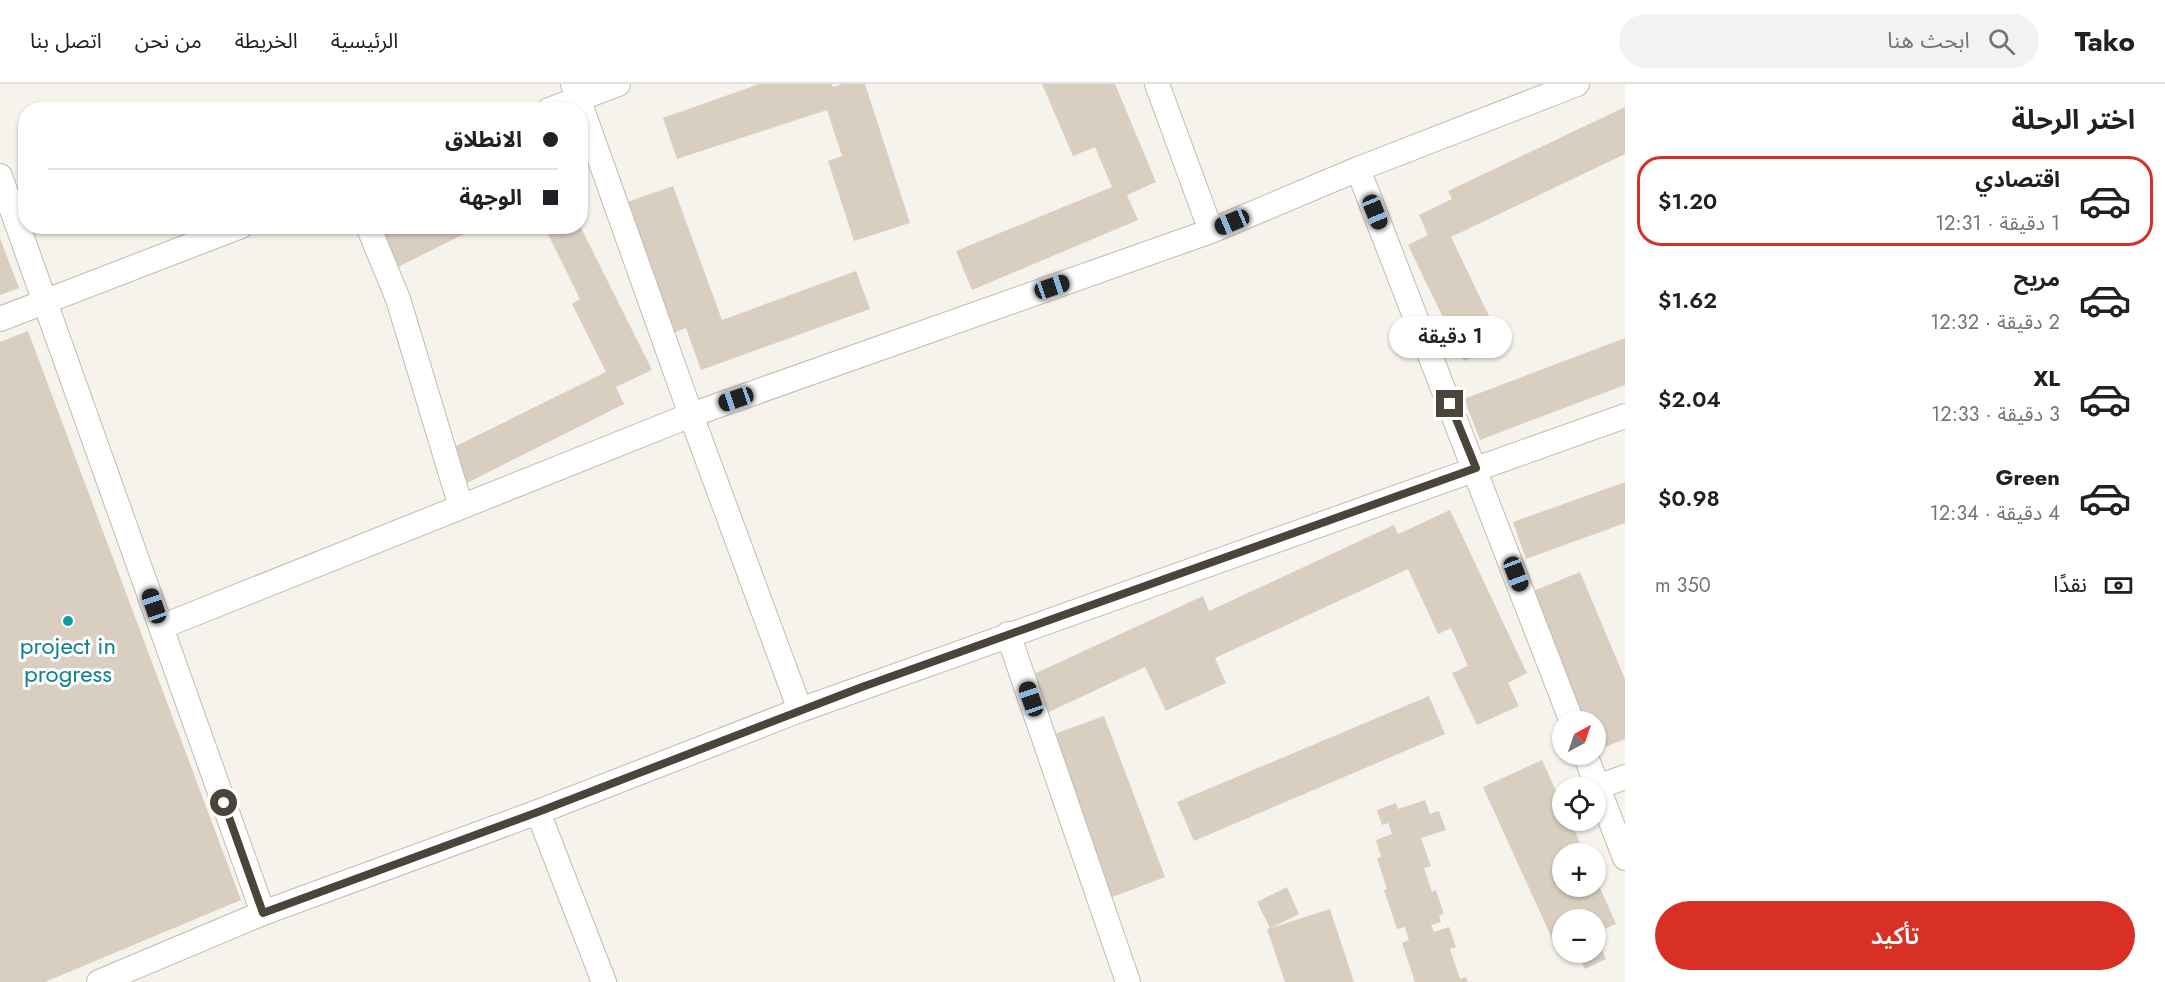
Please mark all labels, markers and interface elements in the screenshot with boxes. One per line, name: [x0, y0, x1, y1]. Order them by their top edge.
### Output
search box: [1619, 14, 2039, 68]
text: Tako: [2075, 21, 2135, 62]
text: ابحث هنا: [1887, 24, 1970, 56]
icon: search: [1985, 25, 2018, 58]
text: اتصل بنا: [30, 26, 102, 56]
text: من نحن: [135, 26, 202, 56]
text: الخريطة: [235, 26, 298, 56]
text: الرئيسية: [331, 26, 398, 56]
text: اختر الرحلة: [2012, 100, 2135, 139]
text: الانطلاق: [445, 123, 522, 155]
text: اقتصادي: [1975, 163, 2060, 195]
icon: car: [2078, 174, 2132, 228]
text: الوجهة: [459, 181, 522, 213]
text: $1.20: [1658, 185, 1717, 217]
car: [1360, 192, 1390, 232]
car: [1212, 207, 1252, 237]
text: 1 دقيقة · 12:31: [1935, 209, 2060, 238]
text: مريح: [2014, 262, 2060, 294]
car: [1032, 273, 1072, 301]
icon: car: [2078, 273, 2132, 327]
text: $1.62: [1658, 284, 1717, 316]
text: 2 دقيقة · 12:32: [1930, 308, 2060, 337]
callout: 1 دقيقة: [1388, 317, 1512, 359]
text: 1 دقيقة: [1418, 322, 1483, 351]
text: XL: [2033, 362, 2060, 394]
icon: car: [2078, 372, 2132, 426]
text: $2.04: [1658, 383, 1721, 415]
car: [716, 385, 756, 413]
route end: [1436, 390, 1463, 417]
text: 3 دقيقة · 12:33: [1931, 400, 2060, 429]
text: Green: [1996, 461, 2060, 493]
icon: car: [2078, 471, 2132, 525]
text: $0.98: [1658, 482, 1720, 514]
text: 4 دقيقة · 12:34: [1930, 499, 2060, 528]
car: [1501, 554, 1531, 594]
text: نقدًا: [2053, 568, 2087, 600]
icon: cash: [2102, 569, 2135, 602]
text: 350 m: [1655, 571, 1711, 600]
car: [140, 586, 168, 626]
marker: project in progress: [61, 614, 75, 628]
place label: project in progress: [20, 628, 116, 691]
car: [1017, 679, 1045, 719]
north arrow: [1552, 711, 1606, 765]
map controls: [1552, 711, 1606, 963]
button: locate: [1552, 777, 1606, 831]
route start: [210, 789, 237, 816]
button: +: [1552, 843, 1606, 897]
button: تأكيد: [1655, 901, 2135, 970]
button: −: [1552, 909, 1606, 963]

